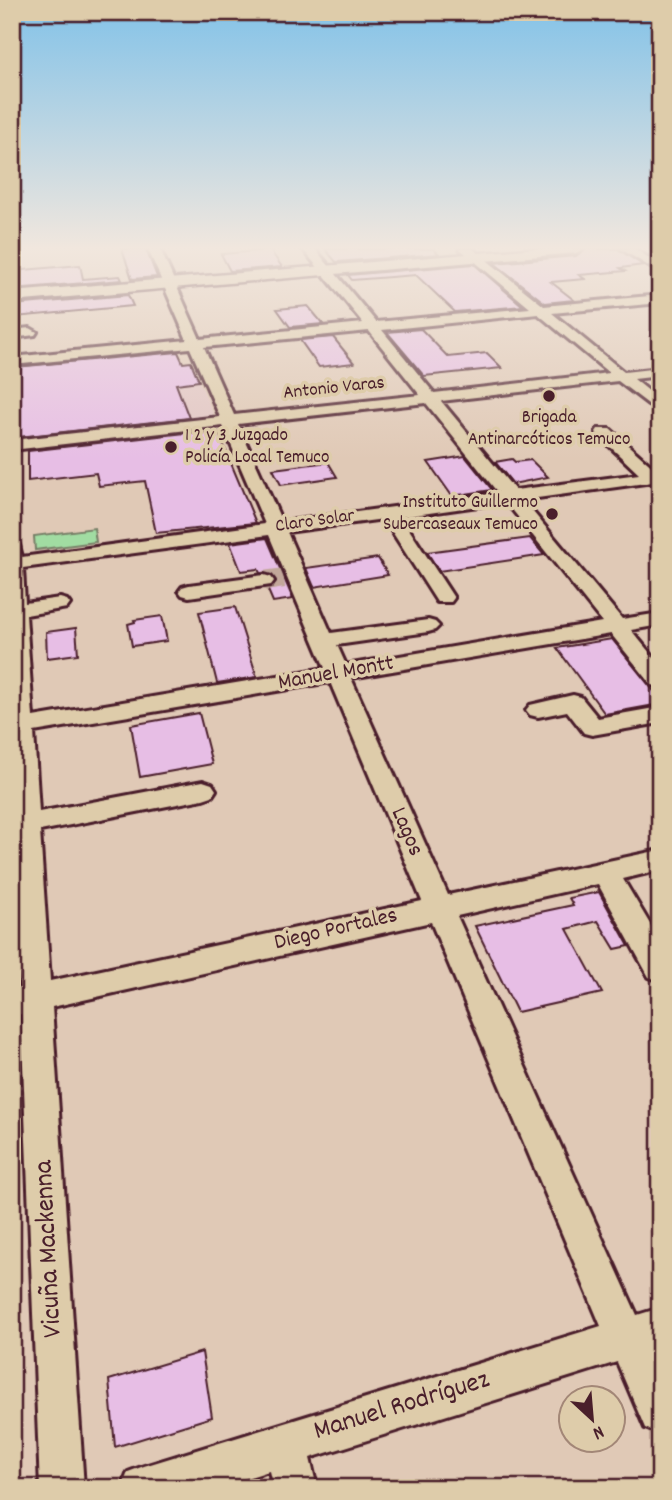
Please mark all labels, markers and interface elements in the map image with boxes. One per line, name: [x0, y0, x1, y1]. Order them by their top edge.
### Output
street label: Antonio Varas: [282, 370, 386, 408]
marker: Brigada Antinarcóticos Temuco: [541, 388, 557, 404]
place label: Brigada Antinarcóticos Temuco: [468, 405, 630, 454]
place label: 1 2 y 3 Juzgado Policía Local Temuco: [185, 423, 329, 472]
marker: 1 2 y 3 Juzgado Policía Local Temuco: [163, 439, 179, 455]
place label: Instituto Guillermo Subercaseaux Temuco: [383, 490, 538, 539]
street label: Claro Solar: [274, 503, 356, 541]
marker: Instituto Guillermo Subercaseaux Temuco: [544, 506, 560, 522]
street label: Manuel Montt: [276, 648, 396, 700]
street label: Lagos: [381, 802, 431, 862]
street label: Diego Portales: [271, 900, 401, 960]
street label: Vicuña Mackenna: [25, 1158, 75, 1339]
street label: Manuel Rodríguez: [309, 1361, 495, 1453]
north arrow: [556, 1384, 626, 1454]
text: N: [588, 1417, 608, 1445]

